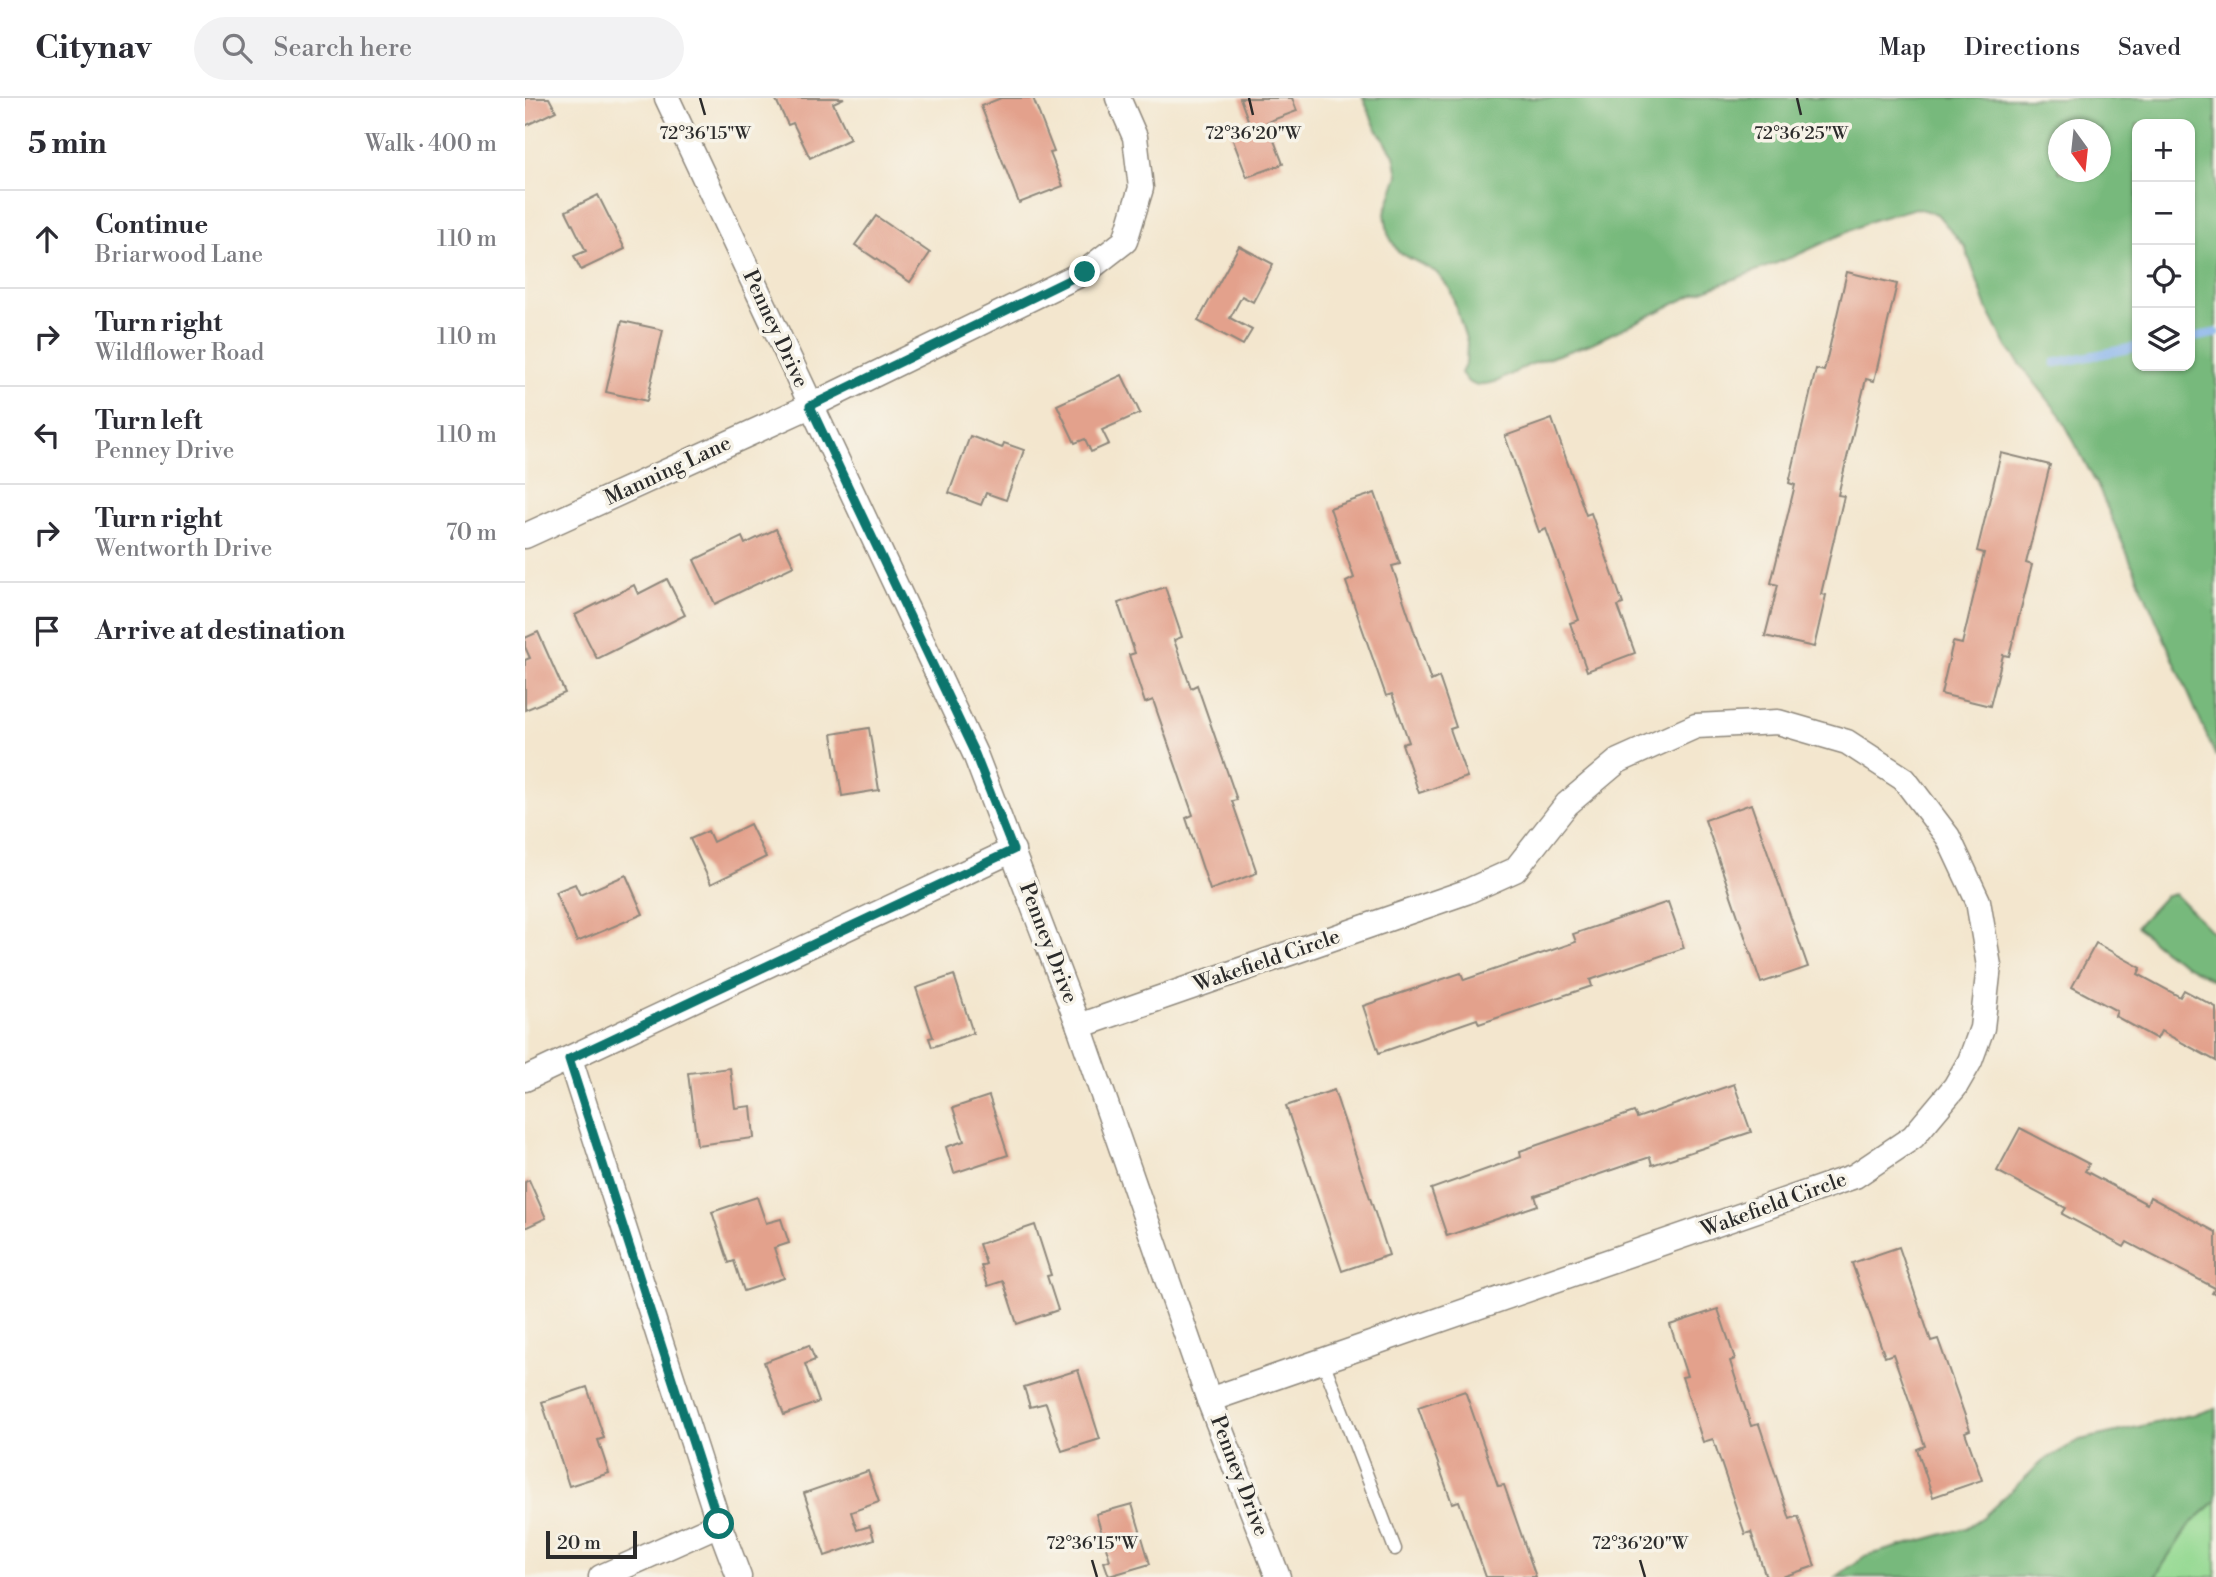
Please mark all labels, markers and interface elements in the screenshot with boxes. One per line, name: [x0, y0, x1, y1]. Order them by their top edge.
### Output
search box: [194, 17, 684, 80]
text: Citynav: [35, 28, 152, 69]
icon: search: [218, 29, 256, 67]
text: Search here: [274, 32, 412, 64]
text: Map: [1879, 33, 1926, 63]
text: Directions: [1964, 33, 2080, 63]
text: Saved: [2118, 33, 2181, 63]
north arrow: [2048, 119, 2111, 182]
map controls: [2132, 119, 2195, 371]
button: +: [2132, 119, 2195, 182]
text: 72°36'15"W: [659, 122, 751, 145]
text: 72°36'20"W: [1205, 122, 1302, 145]
text: 72°36'25"W: [1754, 122, 1849, 145]
text: 5 min: [28, 125, 107, 163]
text: Walk · 400 m: [365, 130, 497, 158]
button: −: [2132, 182, 2195, 245]
text: Continue: [95, 209, 208, 241]
icon: ahead: [28, 220, 66, 258]
text: 110 m: [437, 225, 497, 253]
text: Briarwood Lane: [95, 241, 263, 269]
button: locate: [2132, 245, 2195, 308]
route end: [1069, 256, 1100, 287]
street label: Penney Drive: [736, 266, 814, 392]
text: Turn right: [95, 307, 223, 339]
button: layers: [2132, 308, 2195, 371]
icon: right: [28, 318, 66, 356]
text: 110 m: [437, 323, 497, 351]
text: Wildflower Road: [95, 339, 264, 367]
text: Turn left: [95, 405, 203, 437]
icon: left: [28, 416, 66, 454]
text: 110 m: [437, 421, 497, 449]
street label: Manning Lane: [601, 430, 735, 512]
text: Penney Drive: [95, 437, 234, 465]
text: Turn right: [95, 503, 223, 535]
icon: right: [28, 514, 66, 552]
text: 70 m: [446, 519, 497, 547]
text: Wentworth Drive: [95, 535, 272, 563]
icon: arrive: [28, 612, 66, 650]
text: Arrive at destination: [95, 615, 345, 647]
street label: Penney Drive: [1013, 879, 1083, 1007]
street label: Wakefield Circle: [1189, 924, 1344, 999]
street label: Wakefield Circle: [1697, 1167, 1850, 1244]
street label: Penney Drive: [1204, 1412, 1274, 1540]
route start: [703, 1508, 734, 1539]
scale bar: [546, 1528, 637, 1560]
text: 20 m: [557, 1531, 601, 1555]
text: 72°36'15"W: [1046, 1532, 1138, 1555]
text: 72°36'20"W: [1592, 1532, 1689, 1555]

